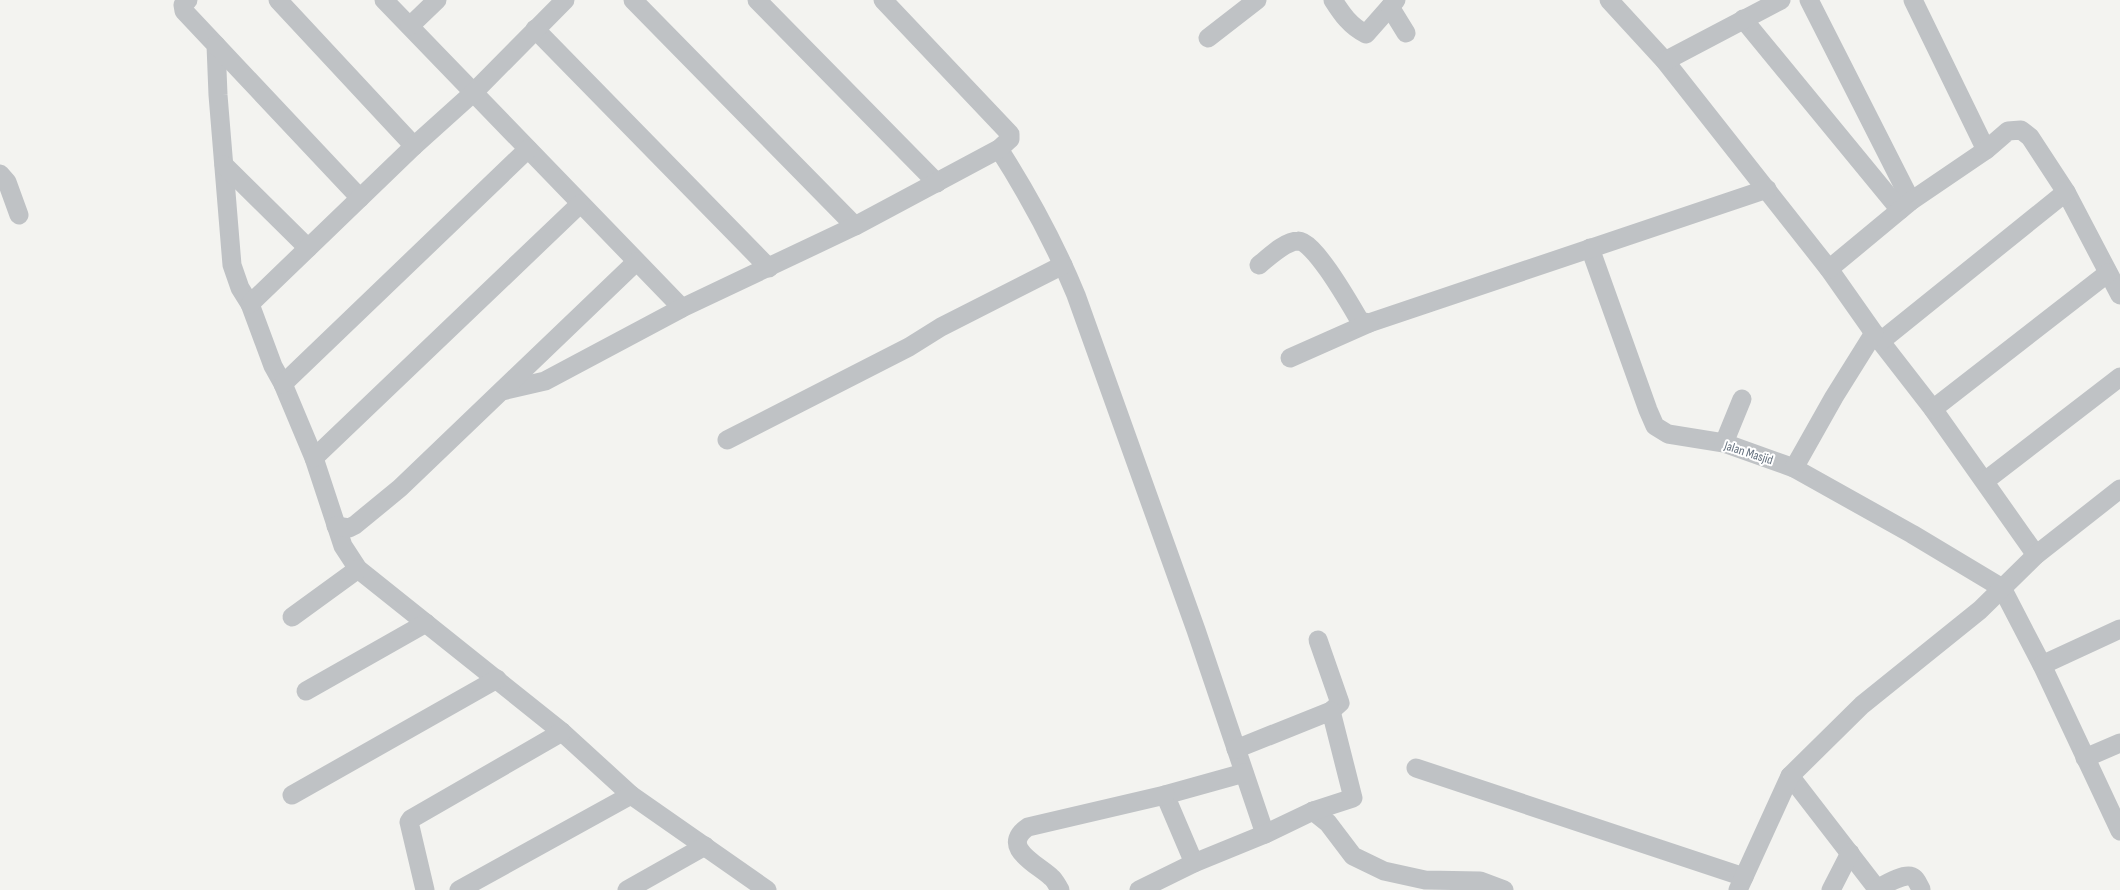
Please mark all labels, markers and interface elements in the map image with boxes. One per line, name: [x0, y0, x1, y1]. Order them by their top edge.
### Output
street label: Jalan Masjid: [1721, 437, 1775, 468]

